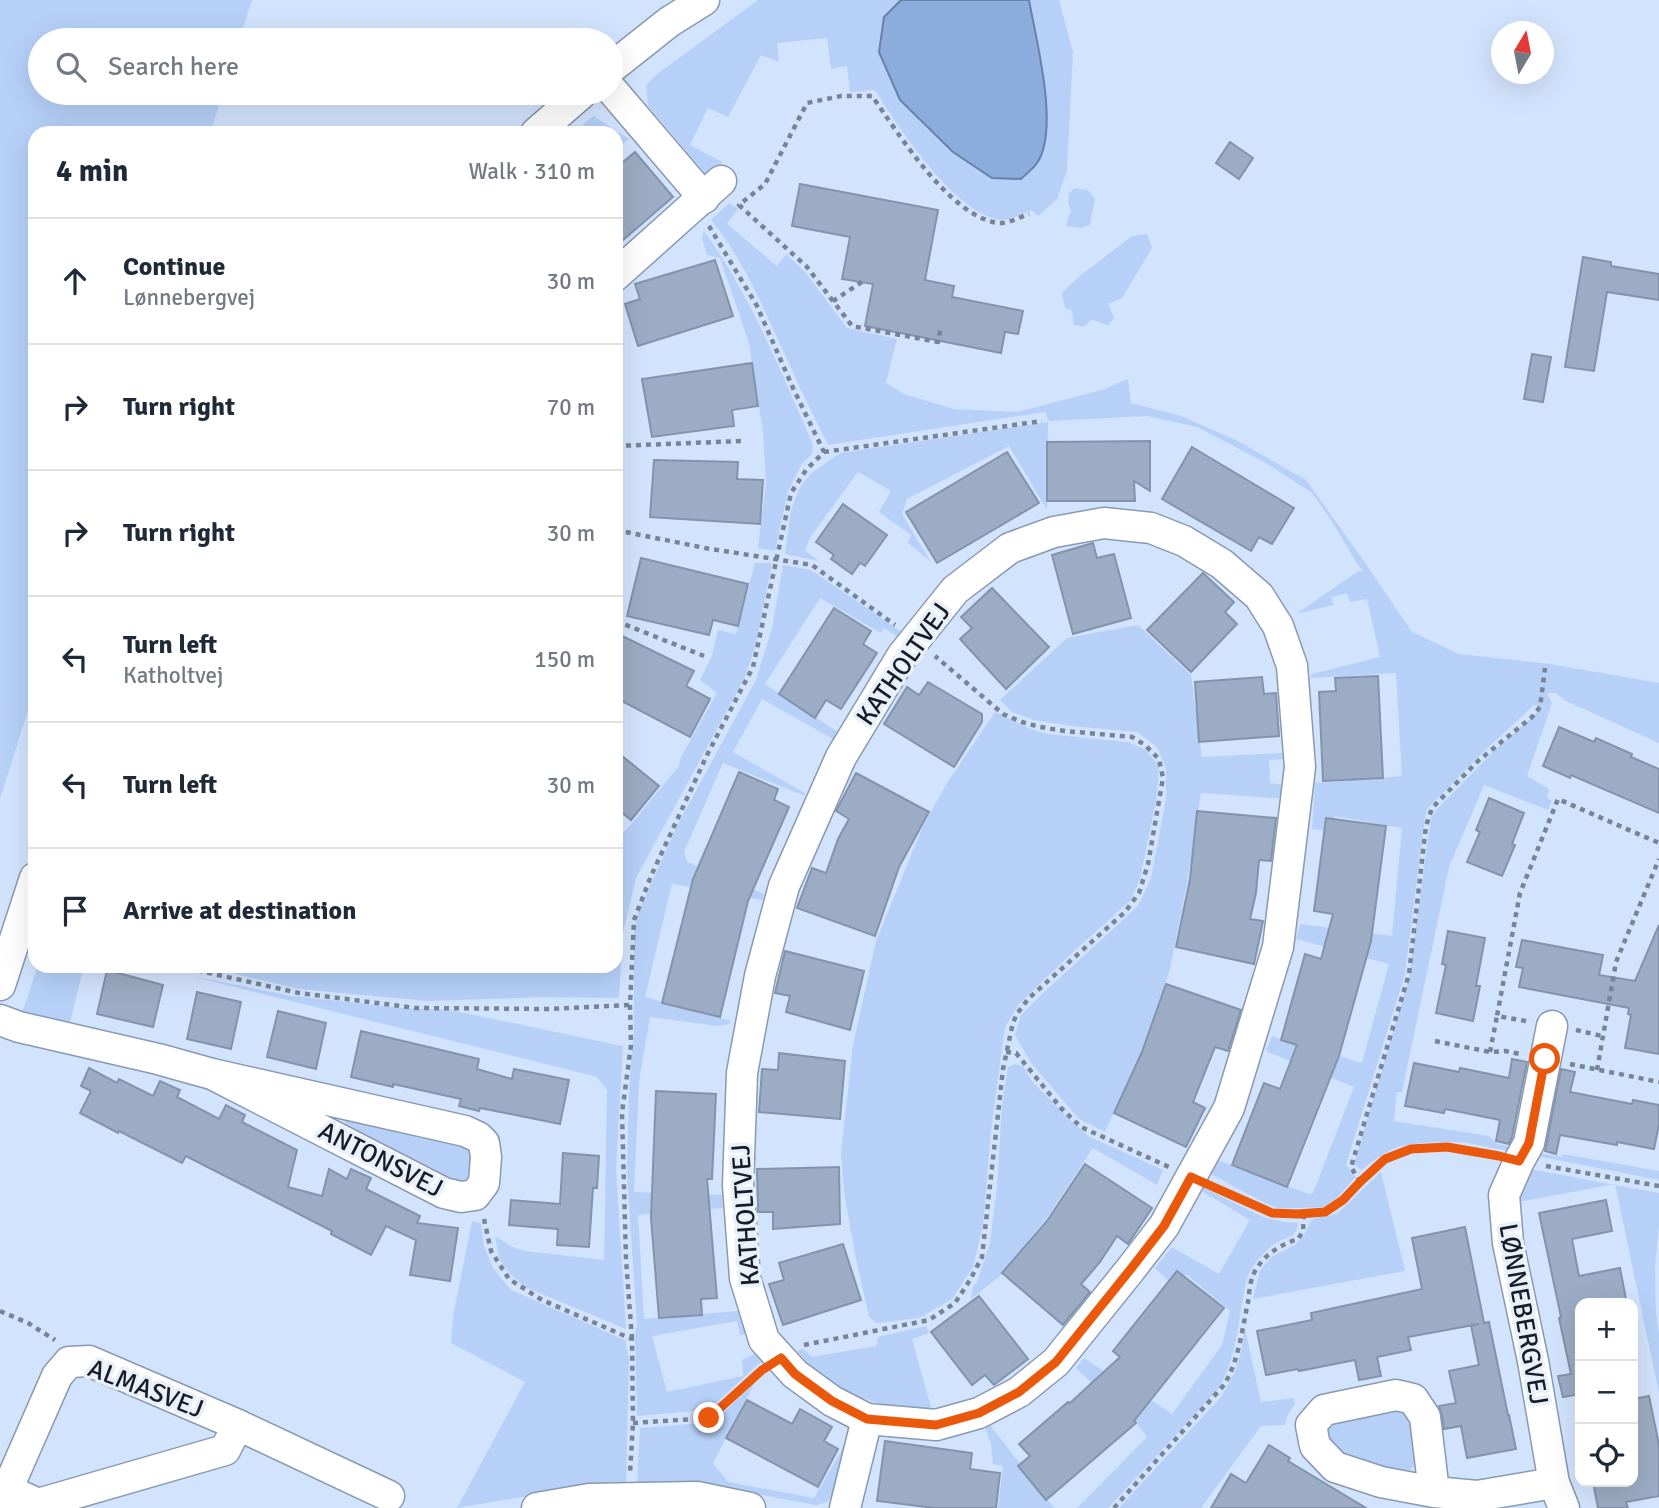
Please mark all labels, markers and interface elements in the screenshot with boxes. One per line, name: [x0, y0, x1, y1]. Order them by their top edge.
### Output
north arrow: [1491, 21, 1554, 84]
search box: [28, 28, 623, 105]
icon: search: [52, 48, 90, 86]
text: Search here: [108, 51, 239, 83]
text: 4 min: [56, 153, 128, 190]
text: Walk · 310 m: [469, 157, 595, 186]
text: Continue: [123, 251, 225, 283]
icon: ahead: [56, 262, 94, 300]
text: 30 m: [547, 267, 595, 296]
text: Lønnebergvej: [123, 283, 255, 312]
icon: right: [56, 388, 94, 426]
text: Turn right: [123, 391, 235, 423]
text: 70 m: [547, 393, 595, 422]
icon: right: [56, 514, 94, 552]
text: Turn right: [123, 517, 235, 549]
text: 30 m: [547, 519, 595, 548]
street label: KATHOLTVEJ: [850, 597, 958, 732]
text: Turn left: [123, 629, 217, 661]
icon: left: [56, 640, 94, 678]
text: 150 m: [534, 645, 595, 674]
text: Katholtvej: [123, 661, 223, 690]
icon: left: [56, 766, 94, 804]
text: Turn left: [123, 769, 217, 801]
text: 30 m: [547, 771, 595, 800]
icon: arrive: [56, 892, 94, 930]
text: Arrive at destination: [123, 895, 356, 927]
route start: [1529, 1043, 1560, 1074]
street label: ANTONSVEJ: [313, 1115, 448, 1205]
street label: KATHOLTVEJ: [725, 1143, 767, 1287]
street label: LØNNEBERGVEJ: [1491, 1221, 1555, 1407]
map controls: [1575, 1298, 1638, 1487]
button: +: [1575, 1298, 1638, 1361]
street label: ALMASVEJ: [83, 1352, 208, 1426]
button: −: [1575, 1361, 1638, 1424]
route end: [693, 1402, 724, 1433]
button: locate: [1575, 1424, 1638, 1487]

